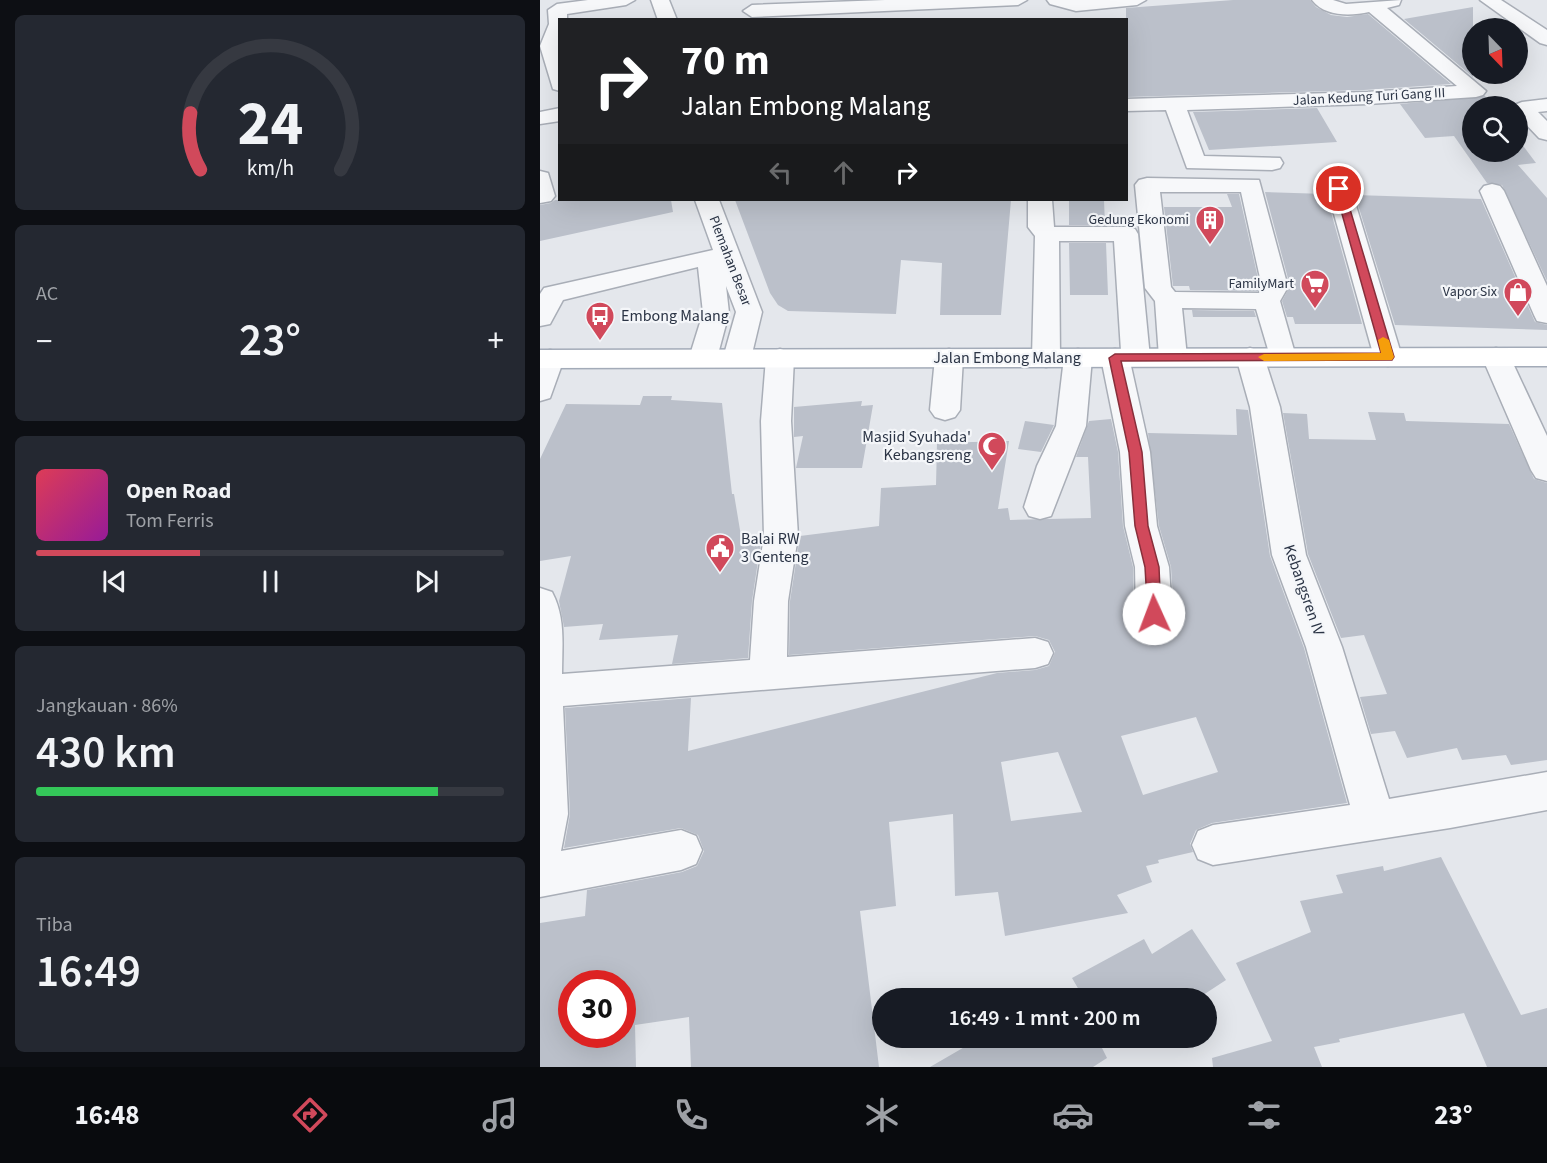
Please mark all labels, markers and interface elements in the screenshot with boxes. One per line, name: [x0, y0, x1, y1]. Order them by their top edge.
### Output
north arrow: [1462, 18, 1528, 84]
map controls: [1462, 18, 1528, 162]
text: 70 m: [681, 31, 770, 91]
icon: right: [582, 42, 660, 120]
text: 24: [237, 80, 303, 169]
street label: Jalan Kedung Turi Gang III: [1292, 83, 1446, 111]
text: Jalan Embong Malang: [681, 87, 930, 126]
button: search: [1462, 96, 1528, 162]
text: km/h: [246, 153, 294, 184]
icon: left: [764, 156, 797, 189]
icon: ahead: [827, 156, 860, 189]
icon: right: [890, 156, 923, 189]
pin: [1313, 163, 1364, 214]
icon: arrive: [1322, 172, 1355, 205]
building icon: Gedung Ekonomi: [1194, 204, 1226, 246]
place label: Gedung Ekonomi: [1089, 210, 1189, 230]
street label: Plemahan Besar: [704, 213, 756, 309]
supermarket icon: FamilyMart: [1299, 268, 1331, 310]
place label: FamilyMart: [1229, 274, 1294, 294]
shop icon: Vapor Six: [1502, 276, 1534, 318]
text: AC: [36, 280, 58, 308]
place label: Vapor Six: [1443, 282, 1498, 302]
bus stop icon: Embong Malang: [584, 300, 616, 342]
place label: Embong Malang: [621, 305, 729, 327]
text: 23°: [239, 309, 301, 373]
text: −: [36, 318, 52, 365]
text: +: [488, 318, 504, 365]
street label: Jalan Embong Malang: [933, 347, 1081, 369]
place label: Masjid Syuhada' Kebangsreng: [862, 426, 971, 466]
mosque icon: Masjid Syuhada' Kebangsreng: [976, 430, 1008, 472]
text: Open Road: [126, 475, 231, 507]
text: Tom Ferris: [126, 507, 214, 535]
place label: Balai RW 3 Genteng: [741, 528, 809, 568]
public building icon: Balai RW 3 Genteng: [704, 532, 736, 574]
street label: Kebangsren IV: [1278, 541, 1330, 639]
icon: previous: [98, 565, 131, 598]
icon: pause: [254, 565, 287, 598]
icon: next: [410, 565, 443, 598]
position arrow: [1122, 582, 1186, 646]
text: Jangkauan · 86%: [36, 692, 178, 720]
text: 430 km: [36, 721, 176, 785]
text: Tiba: [36, 911, 73, 939]
text: 16:49: [36, 940, 141, 1004]
speed limit sign: 30: [558, 970, 636, 1048]
text: 16:49 · 1 mnt · 200 m: [948, 1002, 1141, 1034]
icon: directions: [289, 1094, 331, 1136]
icon: music: [479, 1094, 521, 1136]
icon: phone: [670, 1094, 712, 1136]
icon: climate: [861, 1094, 903, 1136]
icon: car: [1052, 1094, 1094, 1136]
icon: filters: [1243, 1094, 1285, 1136]
text: 16:48: [74, 1096, 140, 1135]
text: 23°: [1434, 1096, 1473, 1135]

